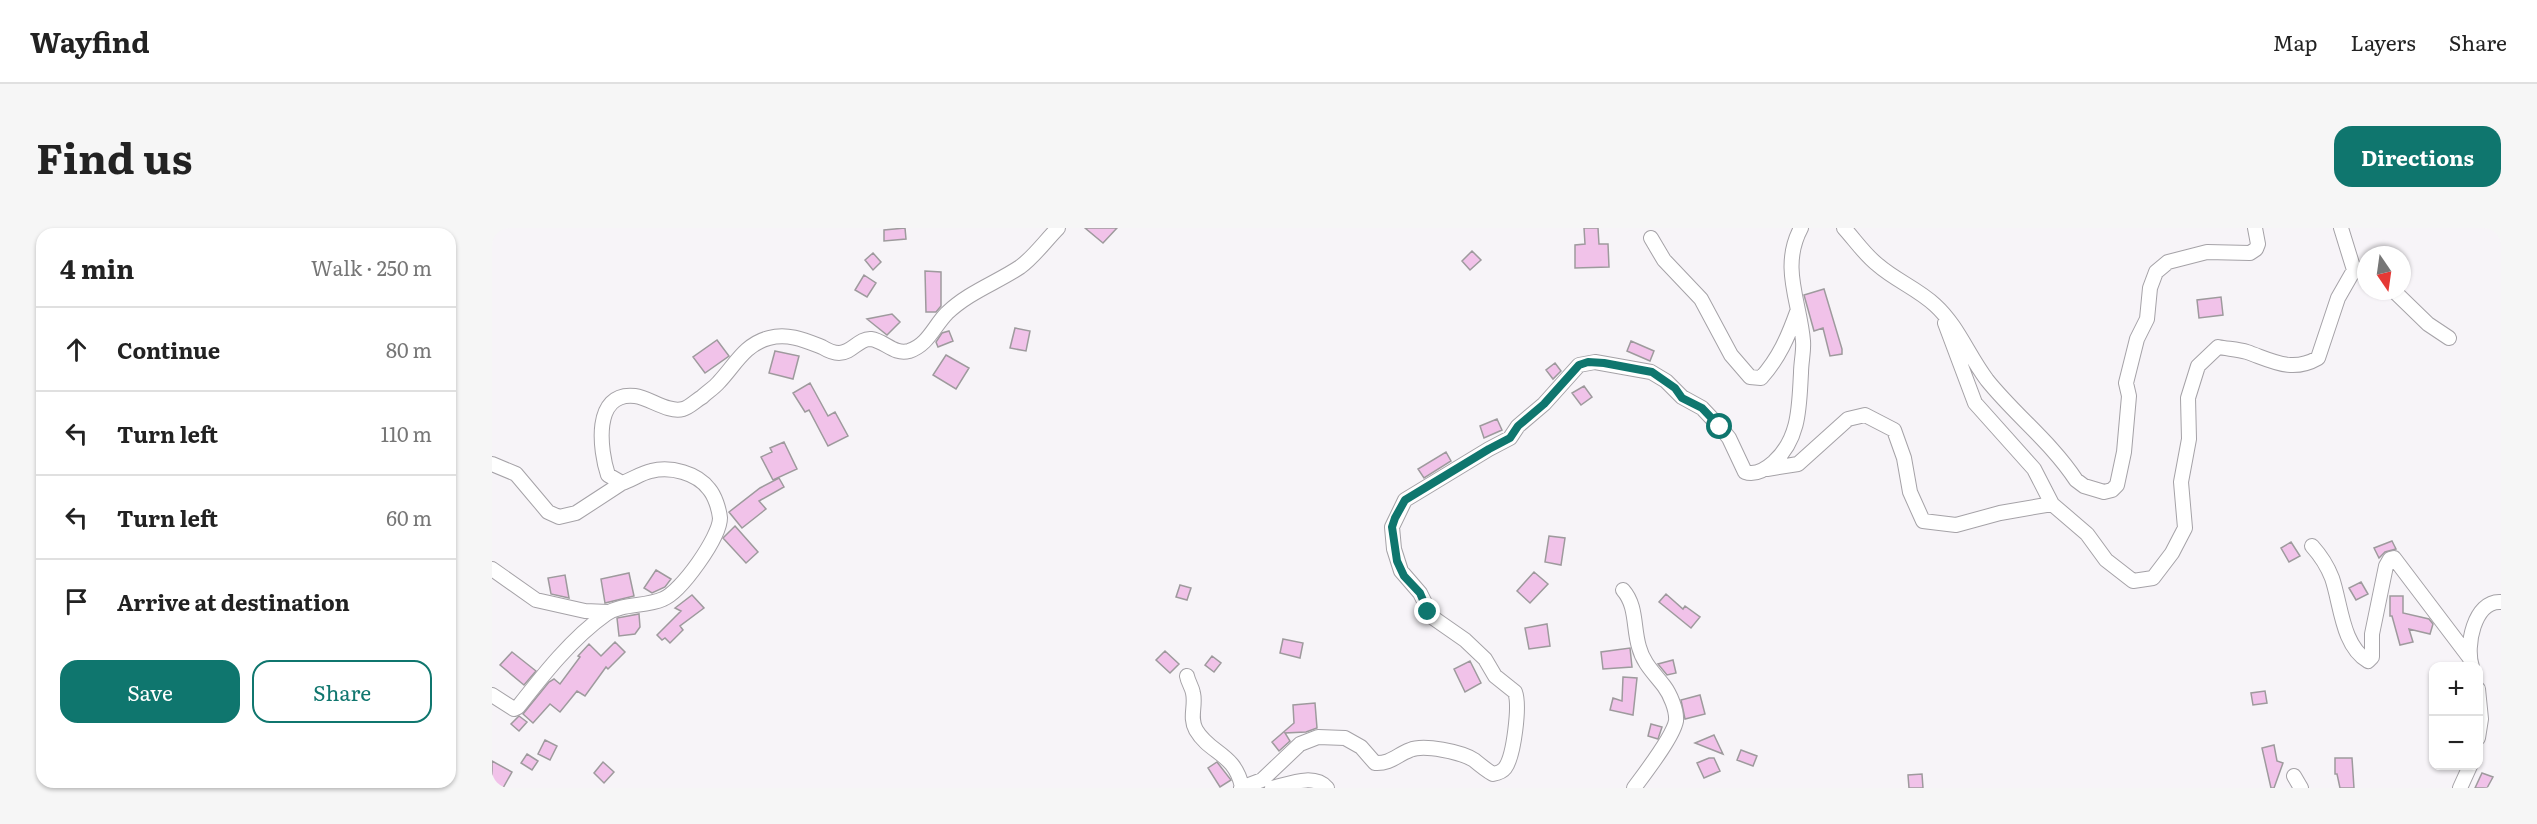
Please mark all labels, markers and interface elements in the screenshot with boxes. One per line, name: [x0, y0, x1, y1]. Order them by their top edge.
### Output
text: Wayfind: [30, 20, 150, 62]
text: Map: [2273, 26, 2318, 57]
text: Layers: [2351, 26, 2416, 57]
text: Share: [2449, 26, 2507, 57]
text: Find us: [36, 125, 193, 187]
button: Directions: [2334, 126, 2501, 187]
north arrow: [2357, 246, 2411, 300]
text: 4 min: [60, 248, 134, 287]
text: Walk · 250 m: [311, 252, 432, 282]
icon: ahead: [60, 333, 93, 366]
text: Continue: [117, 333, 220, 366]
text: 80 m: [386, 334, 432, 364]
route start: [1706, 413, 1732, 439]
icon: left: [60, 417, 93, 450]
text: Turn left: [117, 417, 218, 450]
text: 110 m: [381, 418, 432, 448]
icon: left: [60, 501, 93, 534]
text: Turn left: [117, 501, 218, 534]
text: 60 m: [386, 502, 432, 532]
icon: arrive: [60, 585, 93, 618]
text: Arrive at destination: [117, 585, 350, 618]
route end: [1414, 598, 1440, 624]
button: Save: [60, 660, 240, 723]
button: Share: [252, 660, 432, 723]
map controls: [2429, 662, 2483, 770]
button: +: [2429, 662, 2483, 716]
button: −: [2429, 716, 2483, 770]

